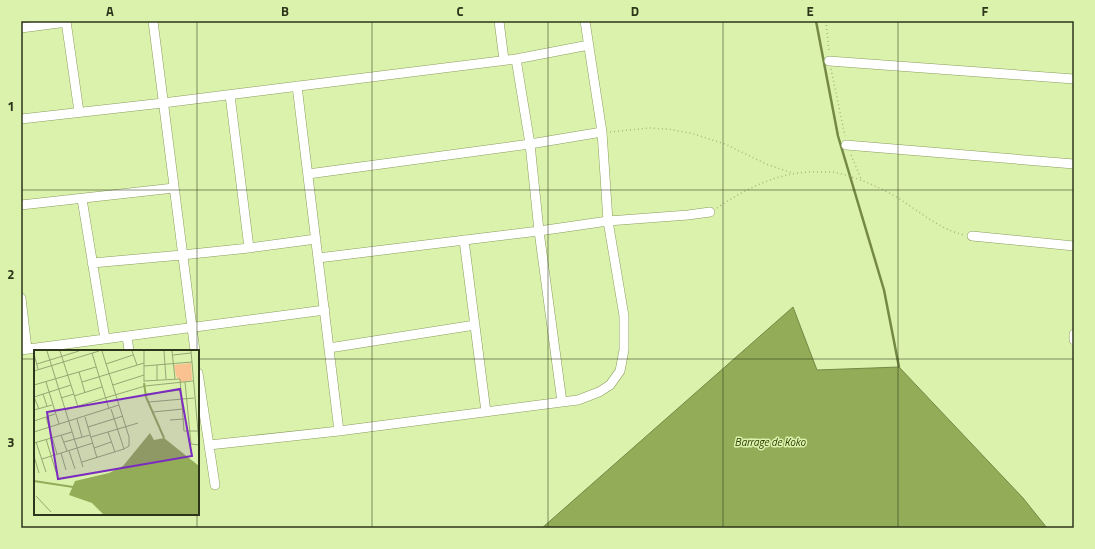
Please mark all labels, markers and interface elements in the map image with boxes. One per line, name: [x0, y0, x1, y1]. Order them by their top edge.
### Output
text: A: [106, 1, 114, 21]
text: B: [281, 1, 289, 21]
text: C: [456, 1, 464, 21]
text: D: [631, 1, 639, 21]
text: E: [806, 1, 814, 21]
text: F: [982, 1, 989, 21]
text: 1: [7, 96, 15, 116]
text: 2: [7, 264, 15, 284]
inset map: [34, 350, 199, 515]
text: 3: [7, 432, 15, 452]
water label: Barrage de Koko: [735, 434, 806, 450]

